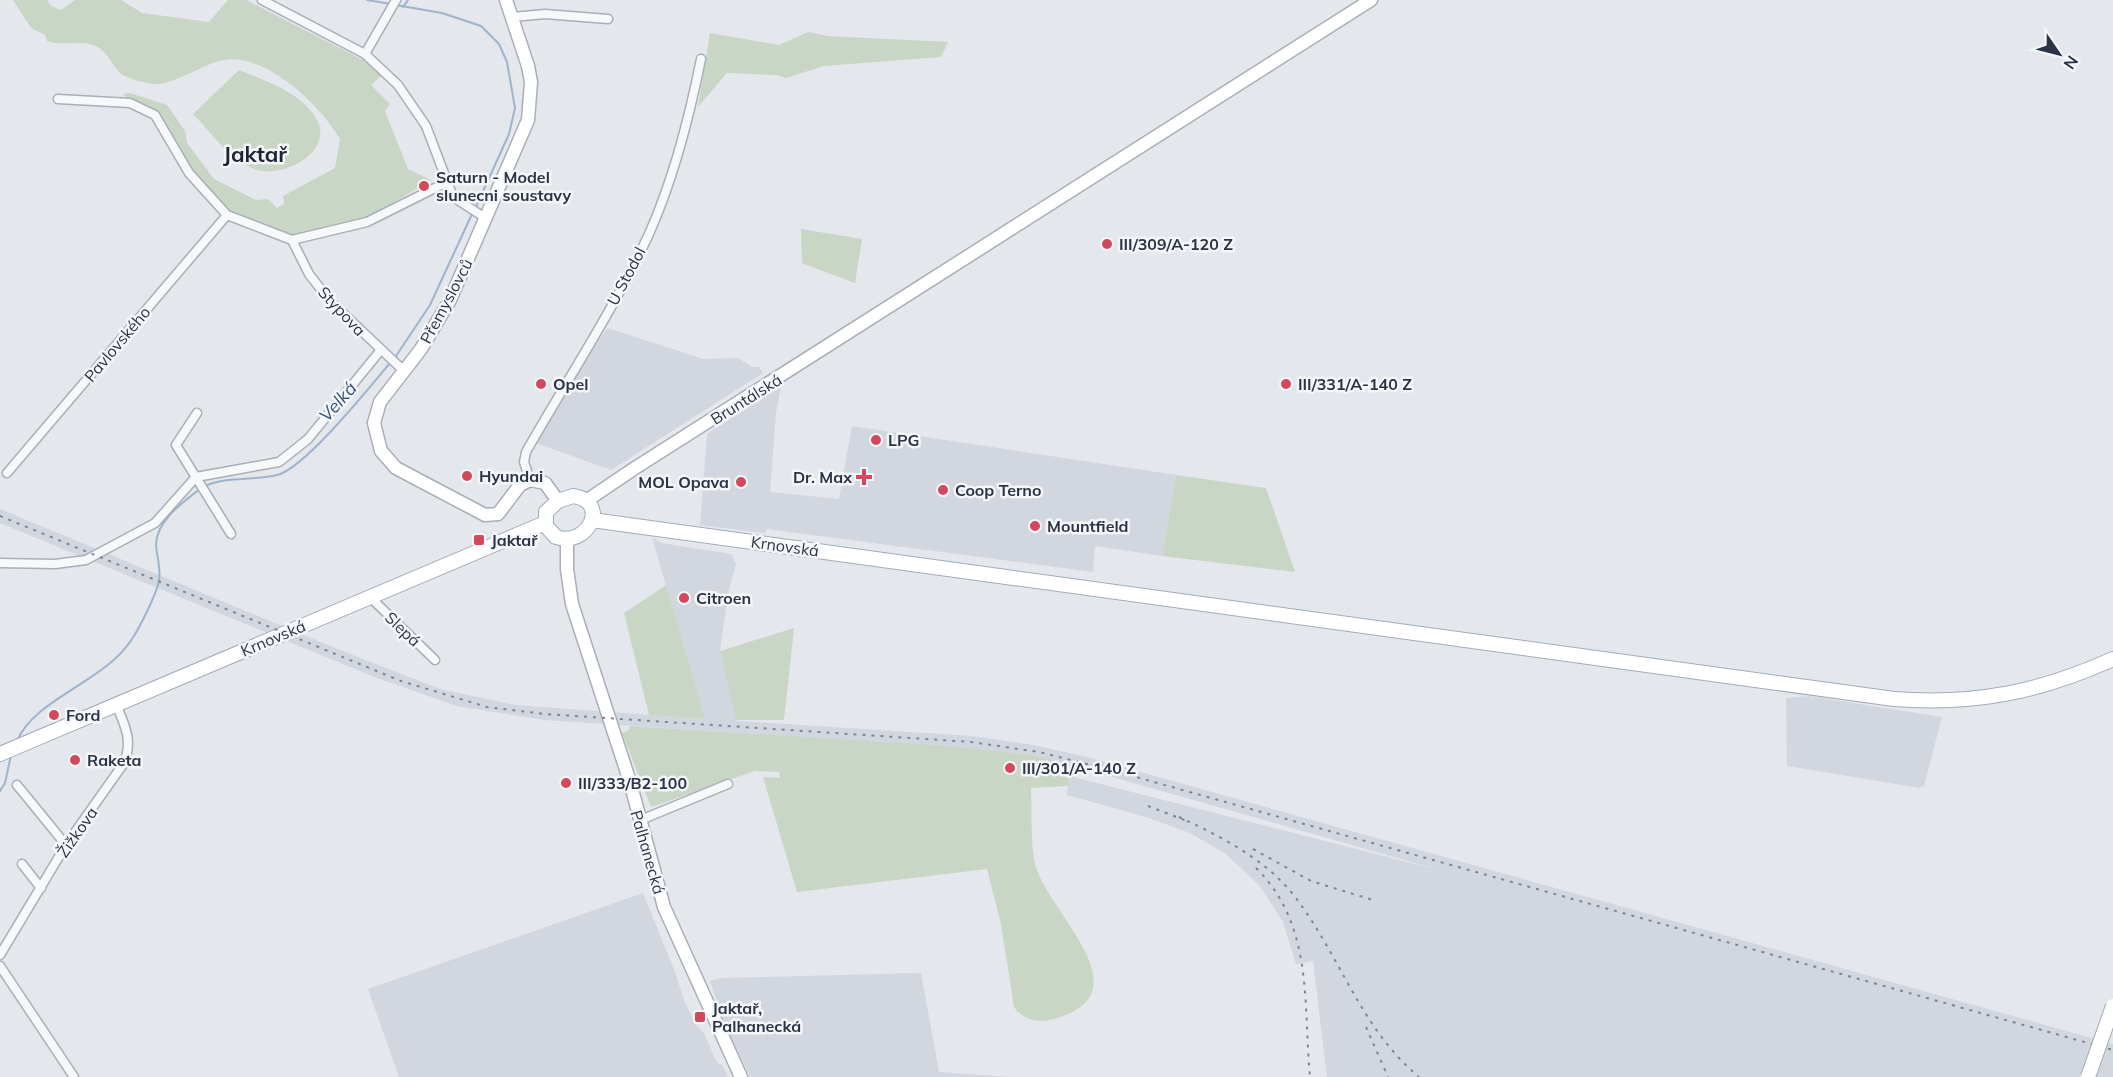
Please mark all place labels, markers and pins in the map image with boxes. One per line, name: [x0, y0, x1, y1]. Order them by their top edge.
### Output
place label: Saturn - Model slunecni soustavy: [436, 167, 571, 205]
marker: Saturn - Model slunecni soustavy: [417, 179, 431, 193]
place label: III/309/A-120 Z: [1119, 234, 1233, 254]
marker: III/309/A-120 Z: [1100, 237, 1114, 251]
place label: Opel: [553, 374, 588, 394]
place label: III/331/A-140 Z: [1298, 374, 1412, 394]
marker: Opel: [534, 377, 548, 391]
marker: III/331/A-140 Z: [1279, 377, 1293, 391]
place label: LPG: [888, 430, 919, 450]
marker: LPG: [869, 433, 883, 447]
place label: Hyundai: [479, 466, 543, 486]
place label: Dr. Max: [793, 467, 852, 487]
marker: Hyundai: [460, 469, 474, 483]
marker: Dr. Max: [857, 470, 871, 484]
place label: MOL Opava: [638, 472, 729, 492]
marker: MOL Opava: [734, 475, 748, 489]
place label: Coop Terno: [955, 480, 1041, 500]
marker: Coop Terno: [936, 483, 950, 497]
place label: Mountfield: [1047, 516, 1129, 536]
marker: Mountfield: [1028, 519, 1042, 533]
place label: Jaktař: [491, 530, 538, 550]
marker: Jaktař: [472, 533, 486, 547]
place label: Citroen: [696, 588, 751, 608]
marker: Citroen: [677, 591, 691, 605]
place label: Ford: [66, 705, 100, 725]
marker: Ford: [47, 708, 61, 722]
place label: Raketa: [87, 750, 141, 770]
marker: Raketa: [68, 753, 82, 767]
place label: III/301/A-140 Z: [1022, 758, 1136, 778]
marker: III/301/A-140 Z: [1003, 761, 1017, 775]
place label: III/333/B2-100: [578, 773, 687, 793]
marker: III/333/B2-100: [559, 776, 573, 790]
place label: Jaktař, Palhanecká: [712, 998, 801, 1036]
marker: Jaktař, Palhanecká: [693, 1010, 707, 1024]

